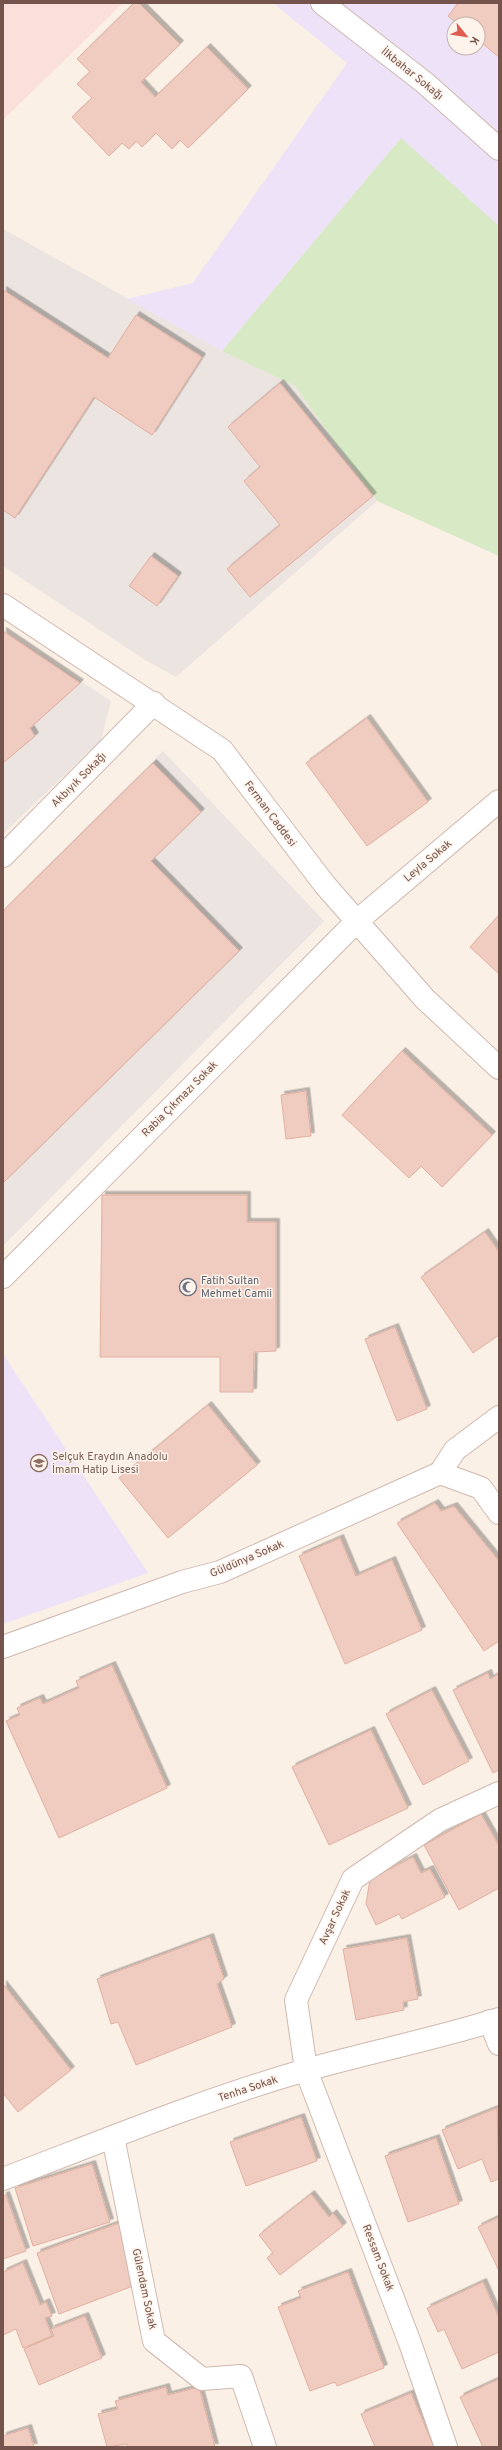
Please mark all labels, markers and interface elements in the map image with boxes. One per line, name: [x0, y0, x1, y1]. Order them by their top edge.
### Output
north arrow: [446, 16, 486, 56]
text: K: [466, 34, 482, 48]
street label: İlkbahar Sokağı: [378, 44, 447, 103]
street label: Akbıyık Sokağı: [48, 749, 110, 811]
street label: Ferman Caddesi: [241, 778, 299, 850]
street label: Leyla Sokak: [401, 837, 455, 885]
street label: Rabia Çıkmazı Sokak: [139, 1058, 221, 1140]
place label: Fatih Sultan Mehmet Camii: [201, 1274, 272, 1301]
mosque icon: Fatih Sultan Mehmet Camii: [178, 1277, 198, 1297]
place label: Selçuk Eraydın Anadolu İmam Hatip Lisesi: [52, 1450, 168, 1477]
school or university icon: Selçuk Eraydın Anadolu İmam Hatip Lisesi: [29, 1453, 49, 1473]
street label: Güldünya Sokak: [208, 1537, 286, 1581]
street label: Avşar Sokak: [316, 1887, 354, 1947]
street label: Tenha Sokak: [216, 2073, 280, 2105]
street label: Ressam Sokak: [359, 2223, 397, 2294]
street label: Gülendam Sokak: [129, 2247, 159, 2331]

